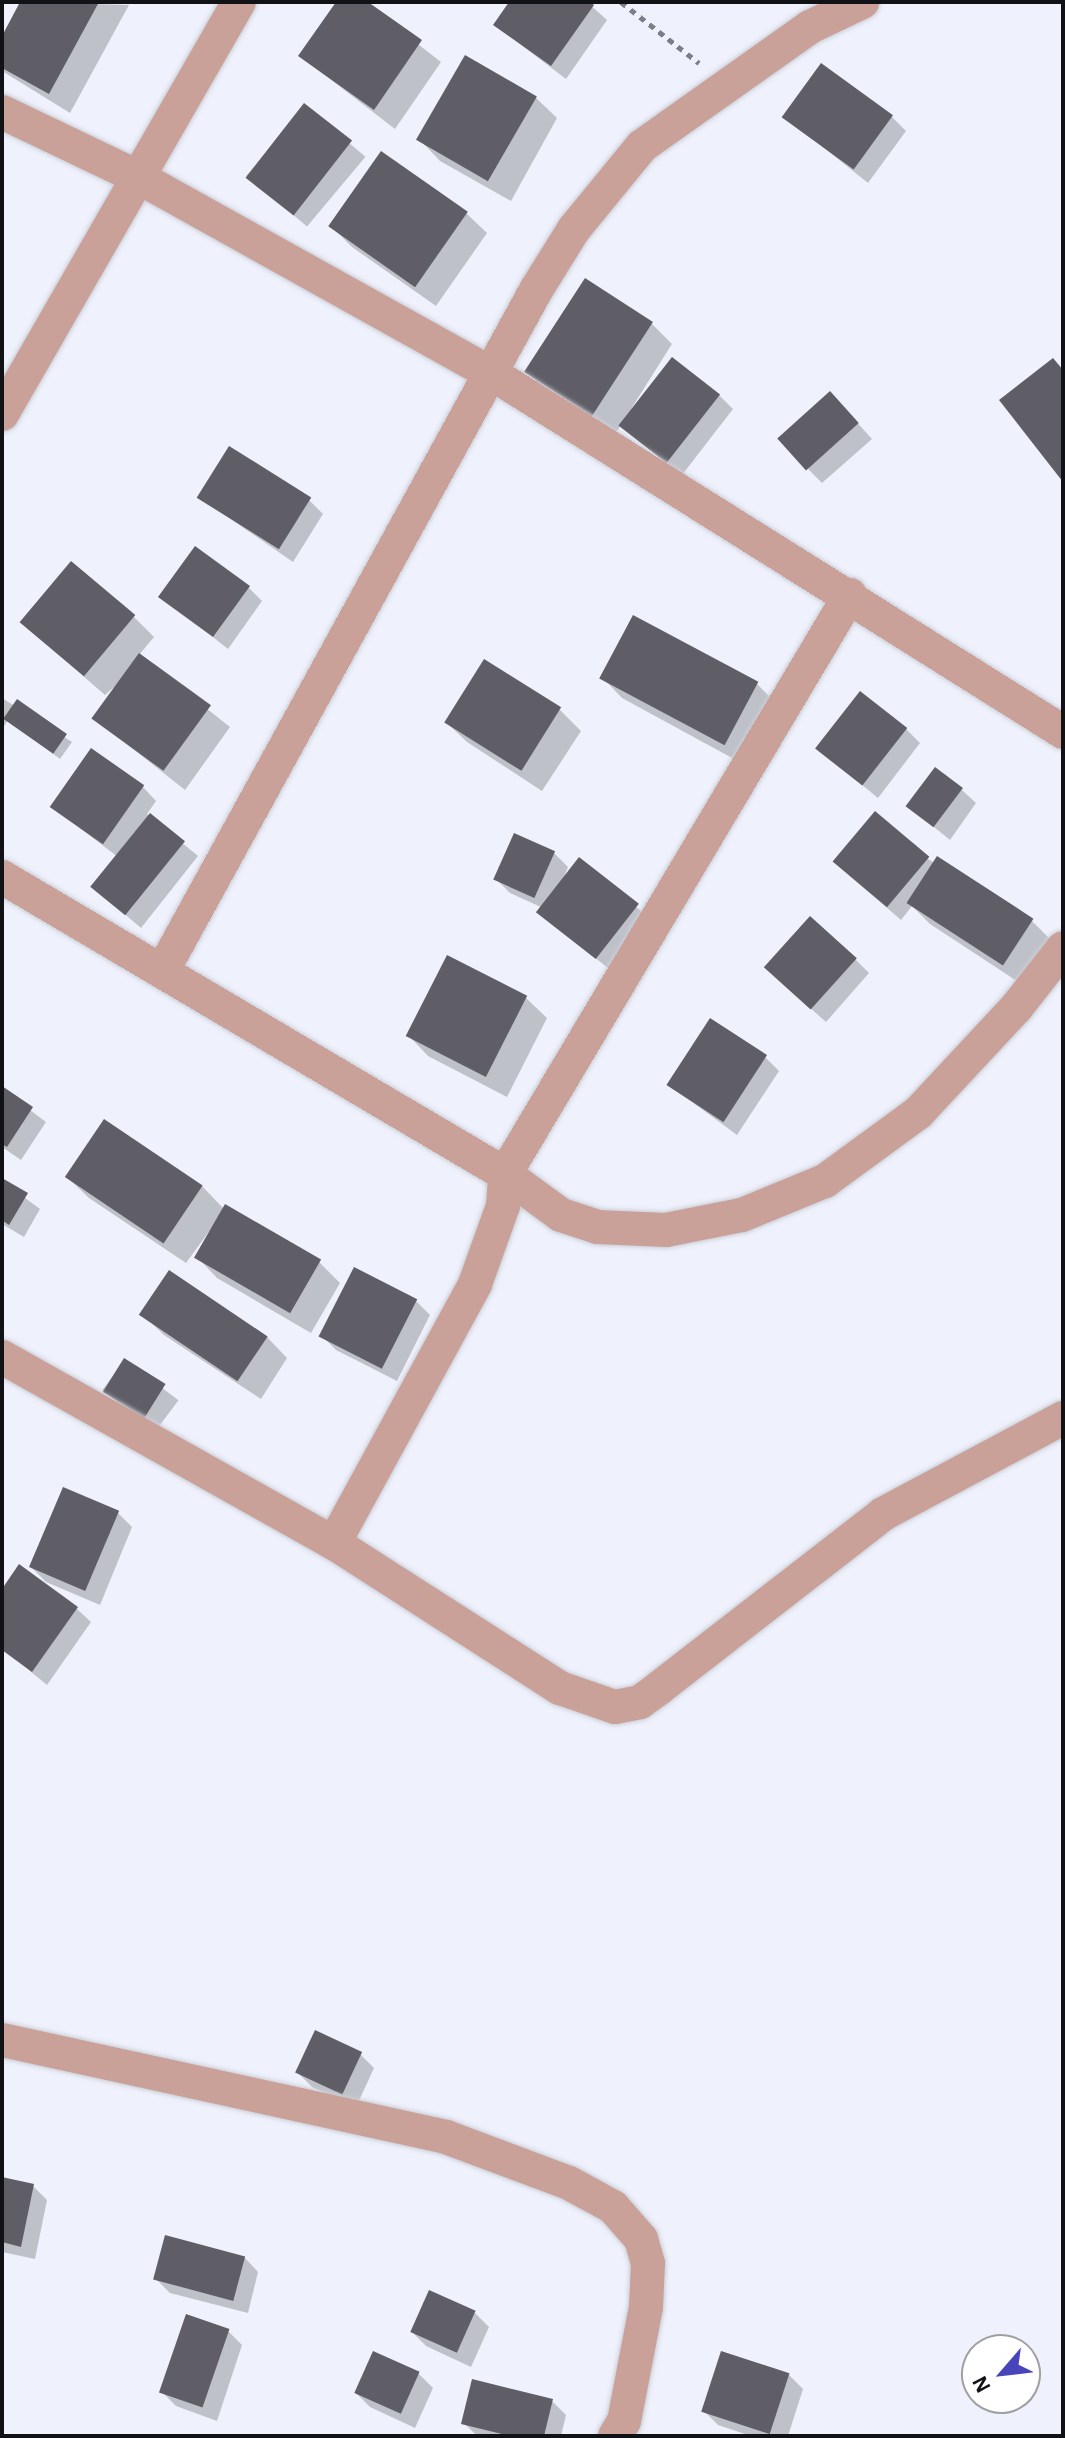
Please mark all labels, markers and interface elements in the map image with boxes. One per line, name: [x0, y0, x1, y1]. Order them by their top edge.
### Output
north arrow: [961, 2334, 1041, 2414]
text: N: [968, 2372, 995, 2396]

